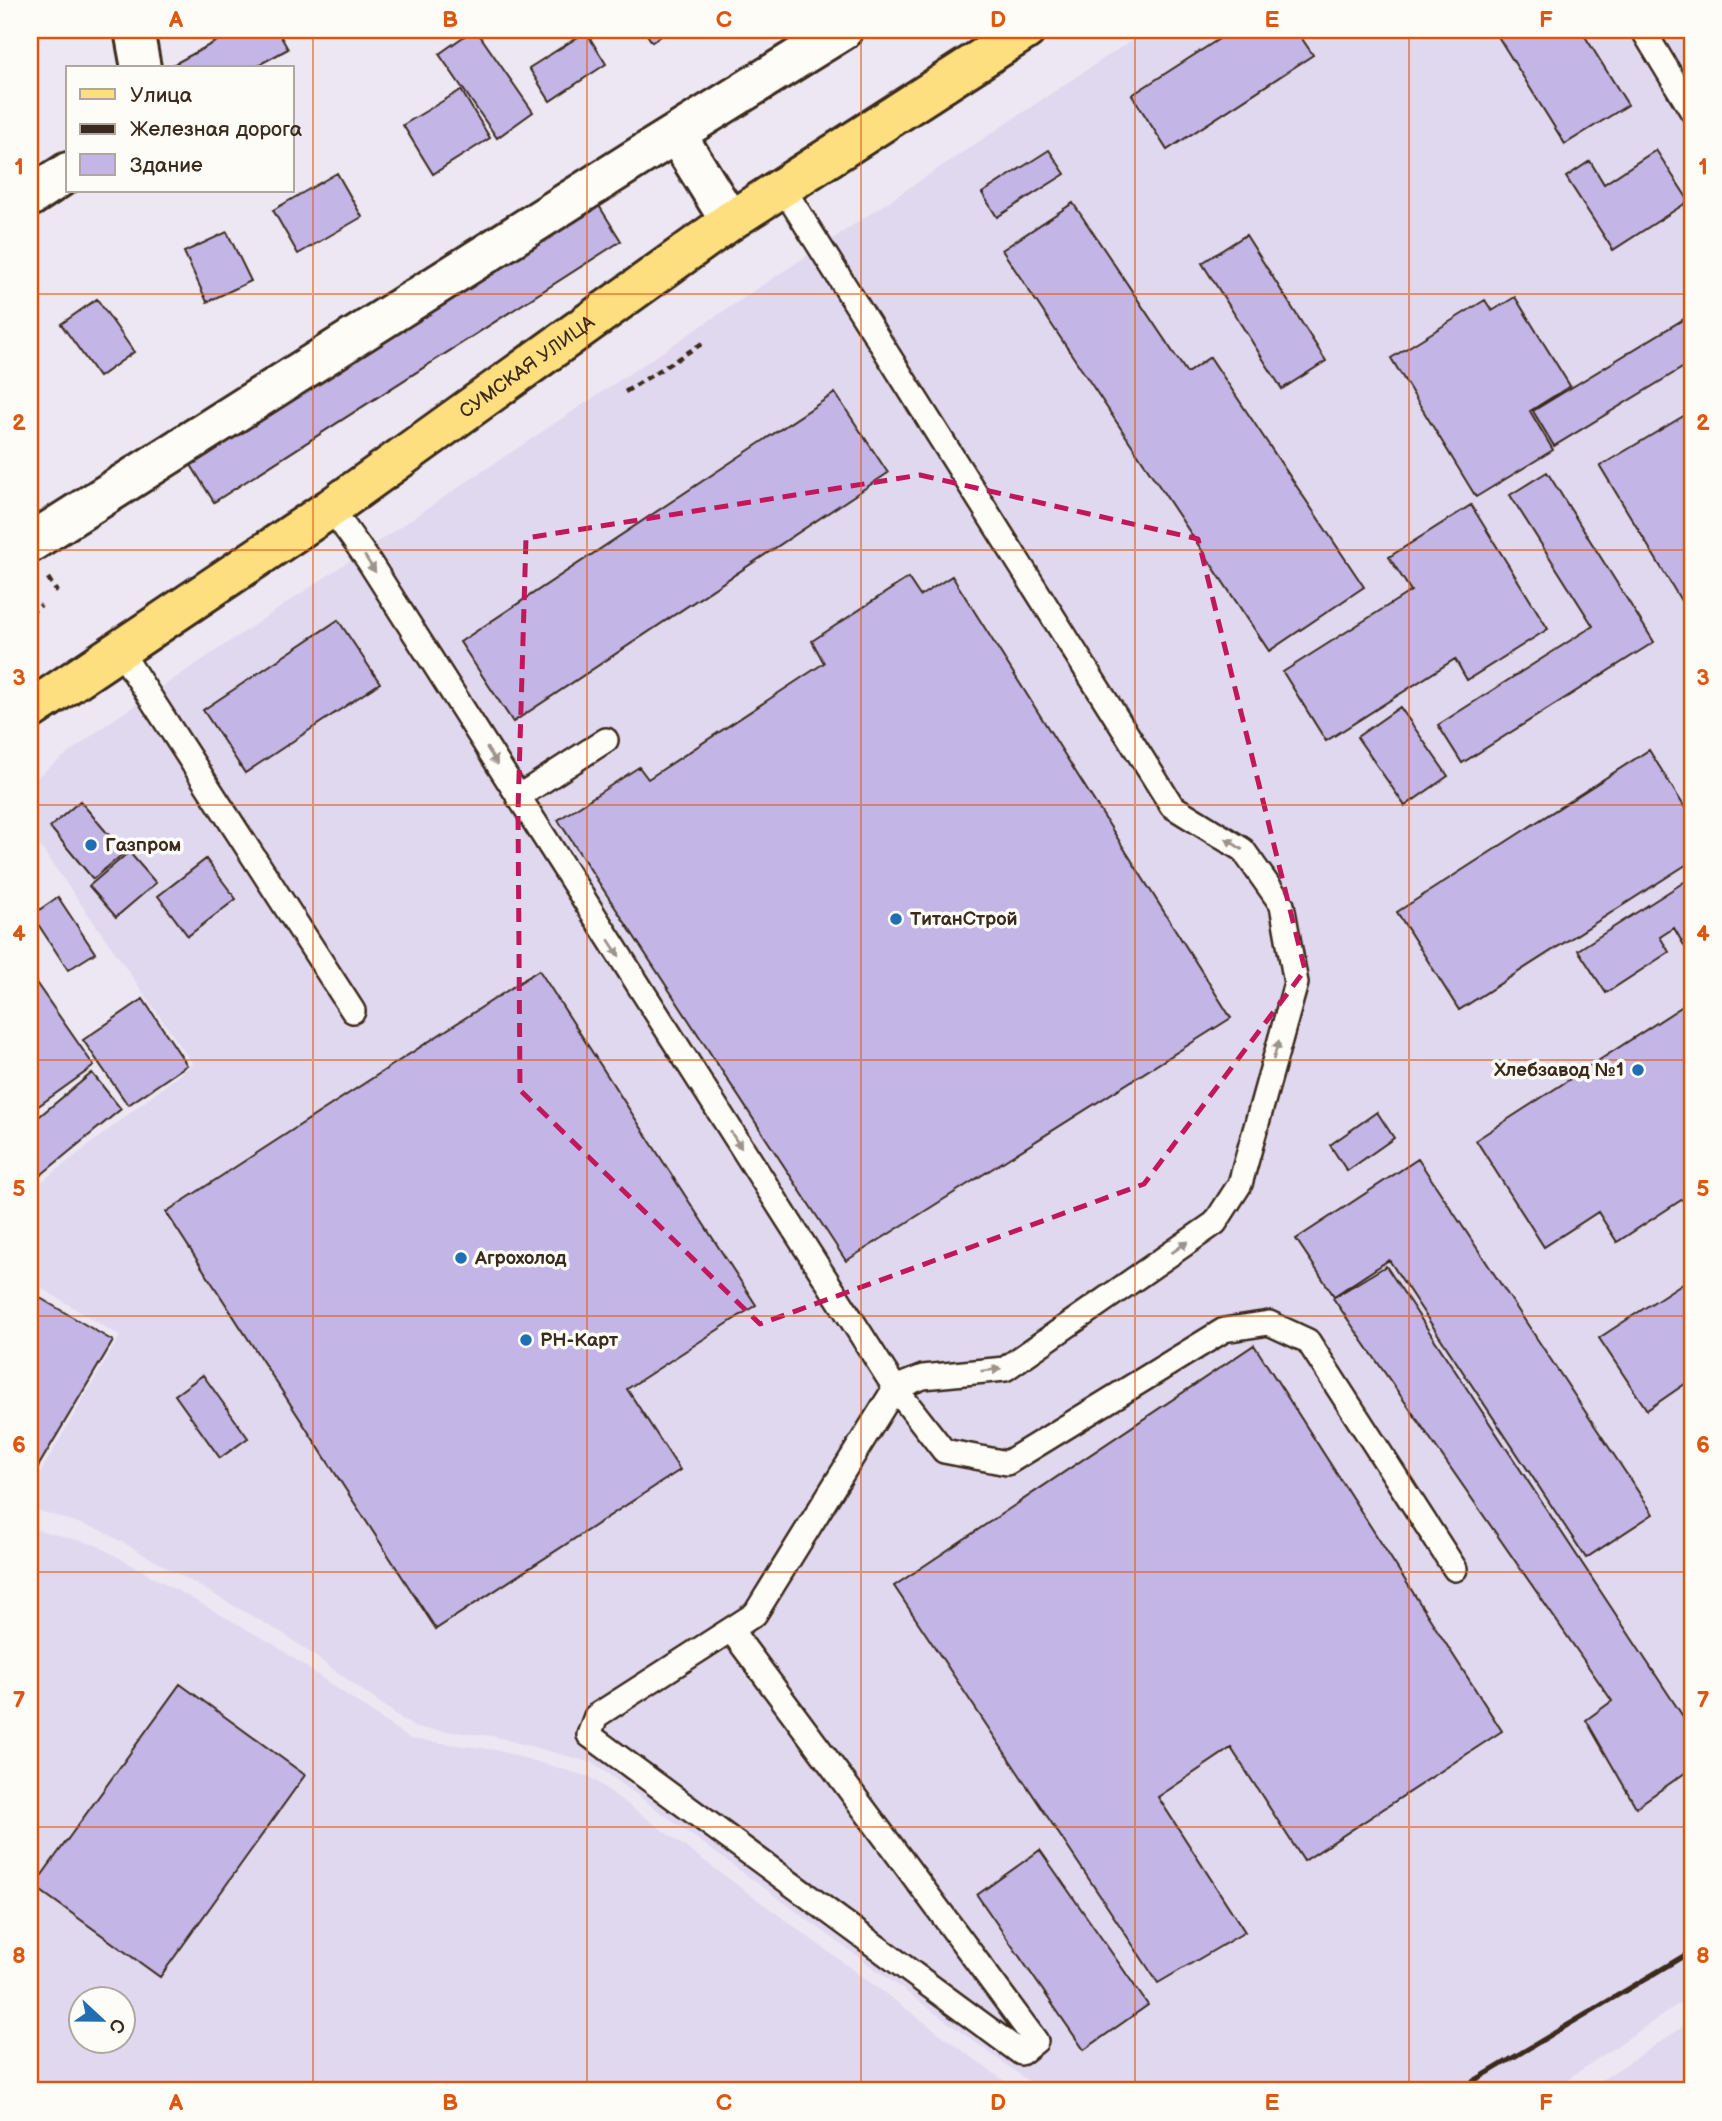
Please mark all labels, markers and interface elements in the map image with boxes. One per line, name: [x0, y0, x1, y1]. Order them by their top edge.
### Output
text: A: [168, 6, 184, 34]
text: B: [442, 6, 458, 34]
text: C: [716, 6, 732, 34]
text: D: [990, 6, 1006, 34]
text: E: [1265, 6, 1280, 34]
text: F: [1539, 6, 1553, 34]
legend: [66, 66, 294, 192]
text: Улица: [130, 83, 193, 108]
text: Железная дорога: [130, 117, 303, 142]
text: 1: [14, 153, 24, 181]
text: Здание: [130, 153, 203, 178]
text: 1: [1698, 153, 1708, 181]
street label: СУМСКАЯ УЛИЦА: [455, 310, 599, 423]
text: 2: [12, 409, 26, 437]
text: 2: [1696, 409, 1710, 437]
one-way arrow: [363, 555, 377, 573]
text: 3: [12, 664, 26, 692]
text: 3: [1696, 664, 1710, 692]
one-way arrow: [485, 746, 498, 766]
place label: Газпром: [105, 834, 181, 857]
marker: Газпром: [83, 837, 99, 853]
one-way arrow: [1225, 837, 1243, 851]
place label: ТитанСтрой: [910, 908, 1018, 931]
marker: ТитанСтрой: [888, 911, 904, 927]
text: 4: [12, 920, 26, 948]
text: 4: [1696, 920, 1710, 948]
one-way arrow: [607, 939, 621, 957]
one-way arrow: [1272, 1039, 1282, 1060]
place label: Хлебзавод №1: [1493, 1059, 1624, 1082]
marker: Хлебзавод №1: [1630, 1062, 1646, 1078]
one-way arrow: [730, 1130, 743, 1149]
text: 5: [12, 1175, 26, 1203]
text: 5: [1696, 1175, 1710, 1203]
one-way arrow: [1171, 1240, 1189, 1254]
place label: Агрохолод: [474, 1247, 567, 1270]
marker: Агрохолод: [453, 1250, 469, 1266]
place label: РН-Карт: [540, 1329, 618, 1352]
marker: РН-Карт: [518, 1332, 534, 1348]
one-way arrow: [980, 1365, 1002, 1376]
text: 6: [12, 1431, 26, 1459]
text: 6: [1696, 1431, 1710, 1459]
text: 7: [13, 1686, 26, 1714]
text: 7: [1697, 1686, 1710, 1714]
text: 8: [12, 1942, 26, 1970]
text: 8: [1696, 1942, 1710, 1970]
north arrow: [66, 1984, 136, 2054]
text: С: [103, 2015, 130, 2036]
text: A: [168, 2089, 184, 2117]
text: B: [442, 2089, 458, 2117]
text: C: [716, 2089, 732, 2117]
text: D: [990, 2089, 1006, 2117]
text: E: [1265, 2089, 1280, 2117]
text: F: [1539, 2089, 1553, 2117]

